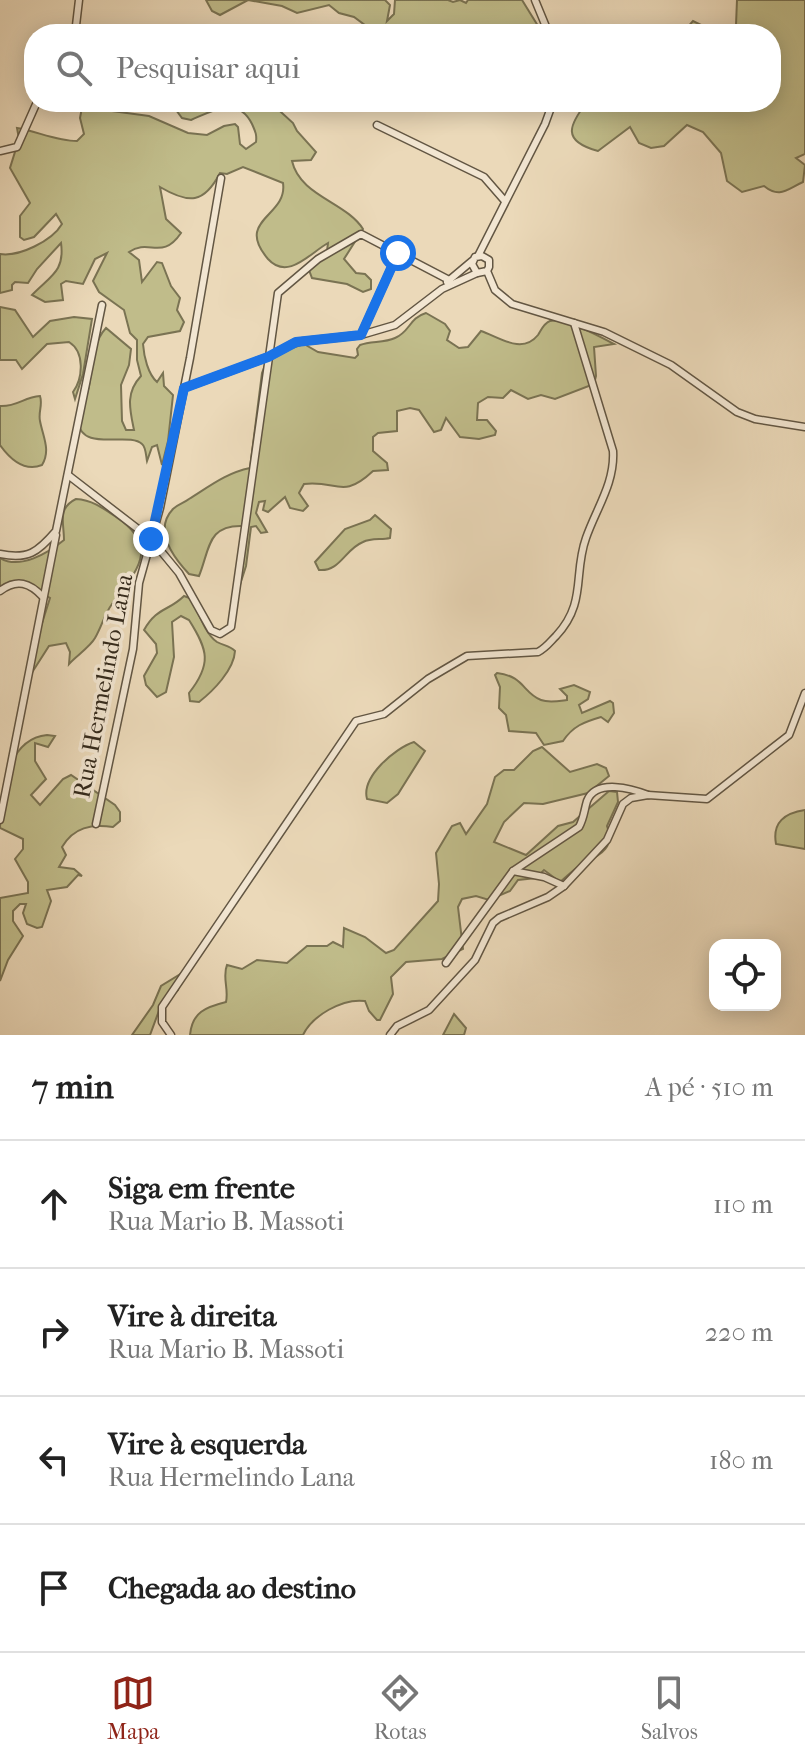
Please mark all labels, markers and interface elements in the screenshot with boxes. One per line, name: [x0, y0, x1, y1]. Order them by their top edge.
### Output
search box: [24, 24, 781, 112]
icon: search: [52, 46, 96, 90]
text: Pesquisar aqui: [116, 51, 300, 86]
route start: [380, 235, 416, 271]
route end: [133, 521, 169, 557]
street label: Rua Hermelindo Lana: [68, 571, 139, 801]
map controls: [709, 939, 781, 1011]
button: locate: [709, 939, 781, 1011]
text: 7 min: [32, 1067, 114, 1107]
text: A pé · 510 m: [645, 1072, 773, 1103]
text: Siga em frente: [108, 1171, 295, 1206]
icon: ahead: [32, 1182, 76, 1226]
text: 110 m: [713, 1189, 773, 1220]
text: Rua Mario B. Massoti: [108, 1206, 344, 1237]
text: Vire à direita: [108, 1299, 276, 1334]
icon: right: [32, 1310, 76, 1354]
text: 220 m: [705, 1317, 773, 1348]
text: Rua Mario B. Massoti: [108, 1334, 344, 1365]
text: Vire à esquerda: [108, 1427, 306, 1462]
icon: left: [32, 1438, 76, 1482]
text: 180 m: [709, 1445, 773, 1476]
text: Rua Hermelindo Lana: [108, 1462, 355, 1493]
icon: arrive: [32, 1566, 76, 1610]
text: Chegada ao destino: [108, 1571, 356, 1606]
tab: Mapa: [107, 1671, 160, 1745]
tab: Rotas: [374, 1671, 427, 1745]
tab: Salvos: [641, 1671, 698, 1745]

